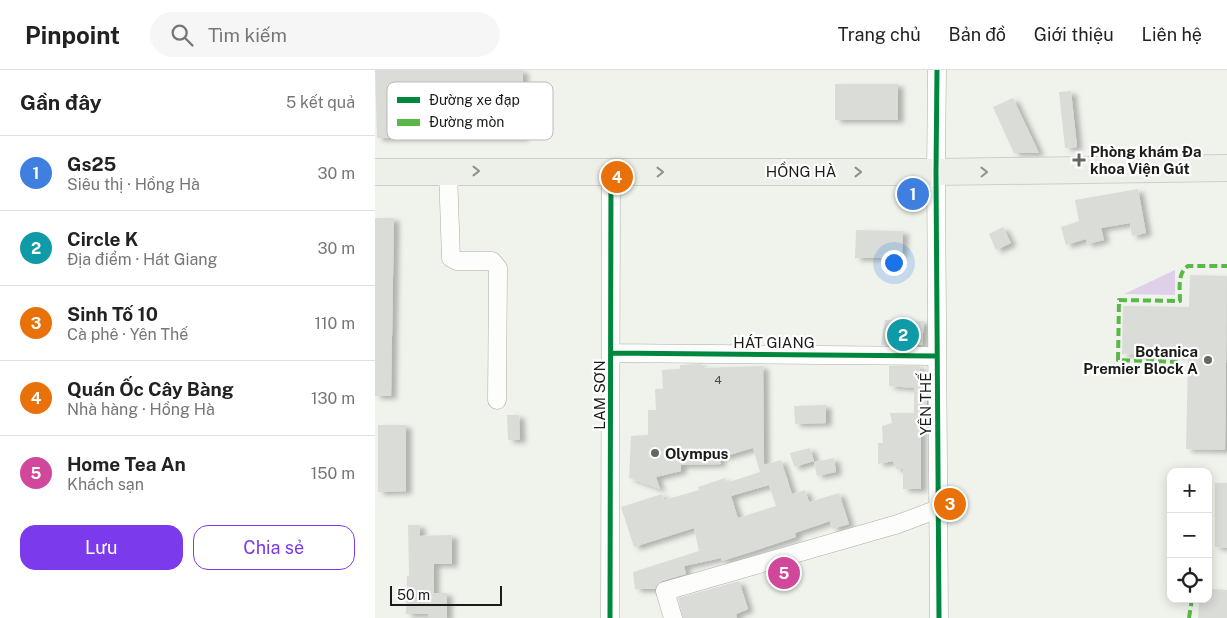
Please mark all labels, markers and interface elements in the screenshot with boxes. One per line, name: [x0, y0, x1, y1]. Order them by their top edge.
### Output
search box: [150, 12, 500, 57]
text: Pinpoint: [25, 21, 120, 49]
icon: search: [168, 21, 196, 49]
text: Tìm kiếm: [208, 24, 287, 46]
text: Trang chủ: [838, 24, 921, 45]
text: Bản đồ: [949, 24, 1006, 45]
text: Giới thiệu: [1034, 24, 1114, 45]
text: Liên hệ: [1142, 24, 1202, 45]
legend: [387, 82, 553, 140]
text: Gần đây: [20, 90, 102, 115]
text: Đường xe đạp: [429, 92, 520, 108]
text: 5 kết quả: [286, 93, 355, 112]
text: Đường mòn: [429, 114, 504, 130]
place label: Phòng khám Đa khoa Viện Gút: [1090, 143, 1202, 177]
text: Gs25: [67, 153, 116, 175]
marker: Phòng khám Đa khoa Viện Gút: [1072, 153, 1086, 167]
pin: 4: [601, 158, 633, 196]
street label: HỒNG HÀ: [766, 161, 837, 180]
text: 1: [33, 164, 39, 183]
text: 30 m: [318, 164, 355, 183]
one-way arrow: [472, 166, 480, 176]
one-way arrow: [656, 167, 664, 177]
one-way arrow: [854, 167, 862, 177]
one-way arrow: [981, 167, 989, 177]
text: Siêu thị · Hồng Hà: [67, 175, 200, 194]
pin: 1: [897, 175, 929, 213]
text: Circle K: [67, 228, 138, 250]
text: 2: [31, 239, 41, 258]
text: 30 m: [318, 239, 355, 258]
text: Địa điểm · Hát Giang: [67, 250, 217, 269]
your location: [881, 250, 907, 276]
text: Sinh Tố 10: [67, 303, 158, 325]
text: 3: [31, 314, 41, 333]
text: 110 m: [314, 314, 355, 333]
pin: 2: [887, 316, 919, 354]
text: Cà phê · Yên Thế: [67, 325, 188, 344]
street label: HÁT GIANG: [733, 334, 815, 351]
place label: Botanica Premier Block A: [1083, 343, 1198, 377]
marker: Botanica Premier Block A: [1202, 354, 1214, 366]
street label: LAM SƠN: [591, 360, 608, 430]
street label: YÊN THẾ: [915, 372, 934, 436]
house number: 4: [714, 373, 722, 387]
text: Quán Ốc Cây Bàng: [67, 378, 234, 400]
text: 4: [31, 389, 41, 408]
text: 130 m: [311, 389, 355, 408]
text: Nhà hàng · Hồng Hà: [67, 400, 215, 419]
place label: Olympus: [665, 445, 729, 462]
marker: Olympus: [649, 447, 661, 459]
text: Home Tea An: [67, 453, 186, 475]
text: 5: [31, 464, 41, 483]
text: 150 m: [311, 464, 355, 483]
map controls: [1167, 468, 1212, 603]
button: +: [1167, 468, 1212, 513]
text: Khách sạn: [67, 475, 144, 494]
pin: 3: [934, 485, 966, 523]
button: −: [1167, 513, 1212, 558]
button: Lưu: [20, 525, 183, 570]
button: Chia sẻ: [193, 525, 355, 570]
pin: 5: [768, 554, 800, 592]
button: locate: [1167, 558, 1212, 603]
scale bar: [390, 583, 503, 606]
text: 50 m: [397, 587, 430, 603]

